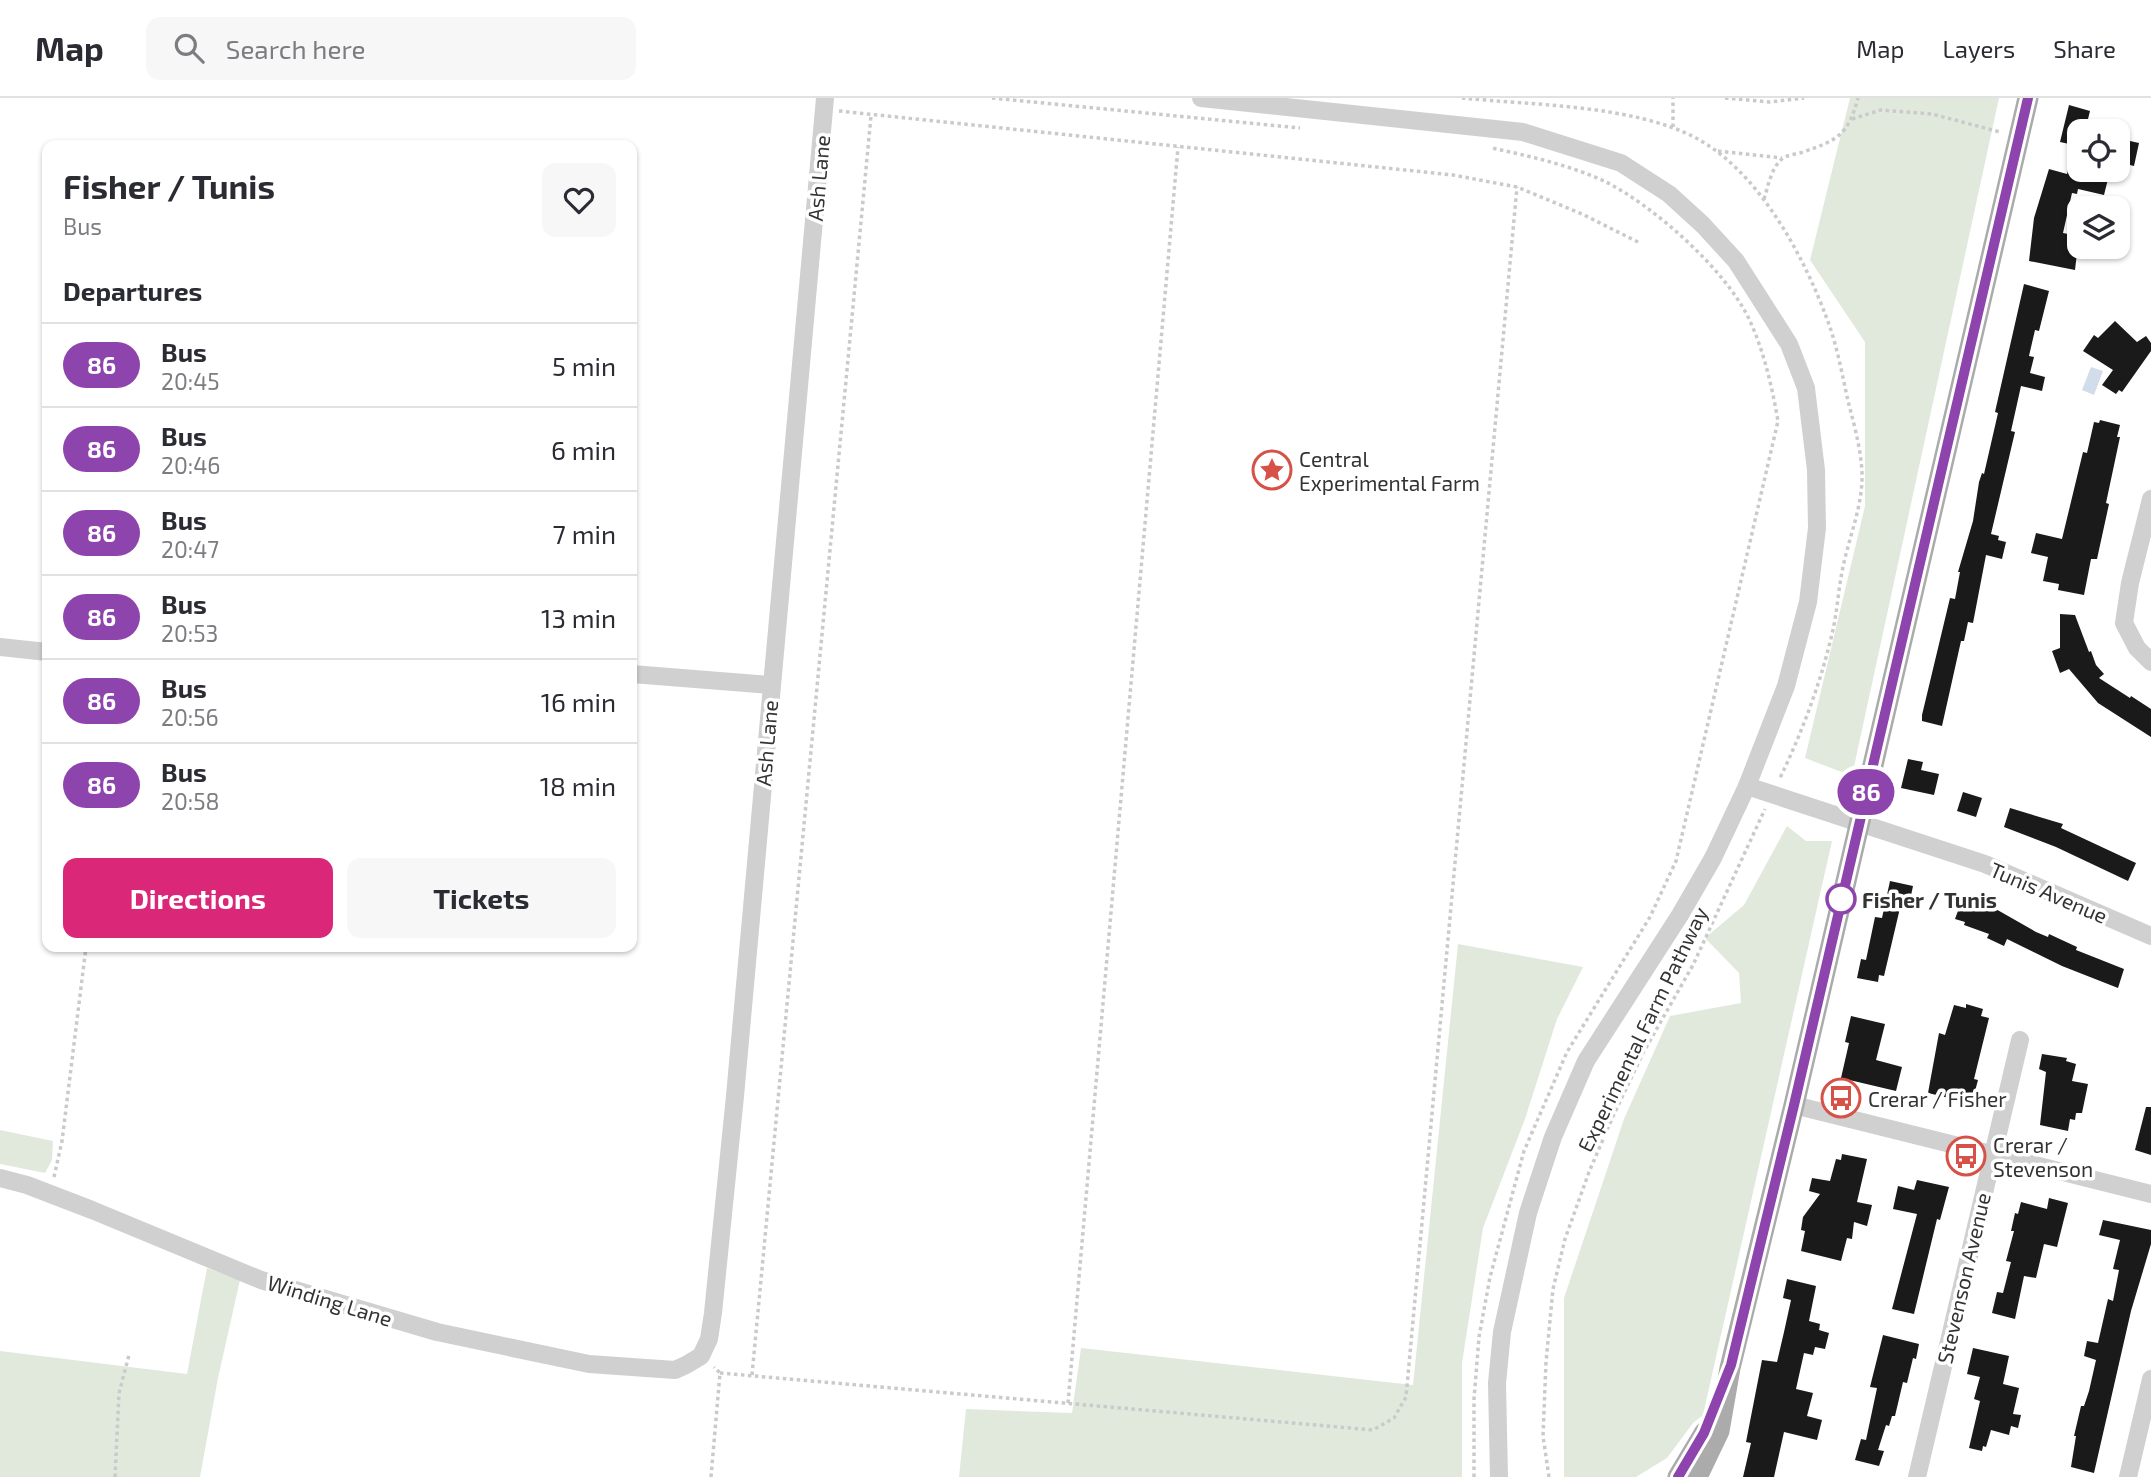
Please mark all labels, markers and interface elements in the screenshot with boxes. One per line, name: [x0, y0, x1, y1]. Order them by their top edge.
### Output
search box: [146, 17, 636, 80]
text: Map: [35, 28, 104, 68]
icon: search: [170, 29, 208, 67]
text: Search here: [226, 33, 365, 64]
text: Map: [1856, 34, 1904, 63]
text: Layers: [1942, 34, 2015, 63]
text: Share: [2053, 34, 2116, 63]
map controls: [2067, 119, 2130, 259]
button: locate: [2067, 119, 2130, 182]
street label: Ash Lane: [802, 134, 834, 222]
button: heart: [542, 163, 616, 237]
text: Fisher / Tunis: [63, 166, 275, 206]
button: layers: [2067, 196, 2130, 259]
text: Bus: [63, 212, 102, 240]
text: Departures: [63, 275, 202, 306]
text: Bus: [161, 336, 207, 367]
text: 86: [87, 350, 116, 379]
text: 5 min: [552, 350, 616, 381]
text: 20:45: [161, 367, 220, 395]
text: Bus: [161, 420, 207, 451]
text: 86: [87, 434, 116, 463]
text: 6 min: [551, 434, 616, 465]
place label: Central Experimental Farm: [1299, 446, 1480, 495]
place icon: Central Experimental Farm: [1251, 449, 1293, 491]
text: 20:46: [161, 451, 221, 479]
text: Bus: [161, 504, 207, 535]
text: 86: [87, 518, 116, 547]
text: 7 min: [553, 518, 616, 549]
text: 20:47: [161, 535, 219, 563]
text: Bus: [161, 588, 207, 619]
text: 86: [87, 602, 116, 631]
text: 13 min: [541, 602, 616, 633]
text: 20:53: [161, 619, 218, 647]
text: Bus: [161, 672, 207, 703]
text: 86: [87, 686, 116, 715]
text: 16 min: [541, 686, 616, 717]
street label: Ash Lane: [750, 699, 782, 787]
text: 20:56: [161, 703, 219, 731]
text: Bus: [161, 756, 207, 787]
line badge: 86: [1834, 769, 1898, 815]
text: 86: [87, 770, 116, 799]
text: 18 min: [540, 770, 616, 801]
text: 86: [1851, 777, 1881, 806]
text: 20:58: [161, 787, 220, 815]
street label: Tunis Avenue: [1987, 856, 2111, 928]
button: Directions: [63, 858, 333, 938]
button: Tickets: [347, 858, 616, 938]
marker: Fisher / Tunis: [1826, 884, 1856, 914]
place label: Fisher / Tunis: [1862, 887, 1997, 912]
street label: Experimental Farm Pathway: [1572, 902, 1712, 1156]
bus stop icon: Crerar / Fisher: [1820, 1077, 1862, 1119]
place label: Crerar / Fisher: [1868, 1086, 2007, 1111]
place label: Crerar / Stevenson: [1993, 1132, 2093, 1181]
bus stop icon: Crerar / Stevenson: [1945, 1135, 1987, 1177]
street label: Stevenson Avenue: [1931, 1190, 1995, 1366]
street label: Winding Lane: [265, 1269, 395, 1331]

